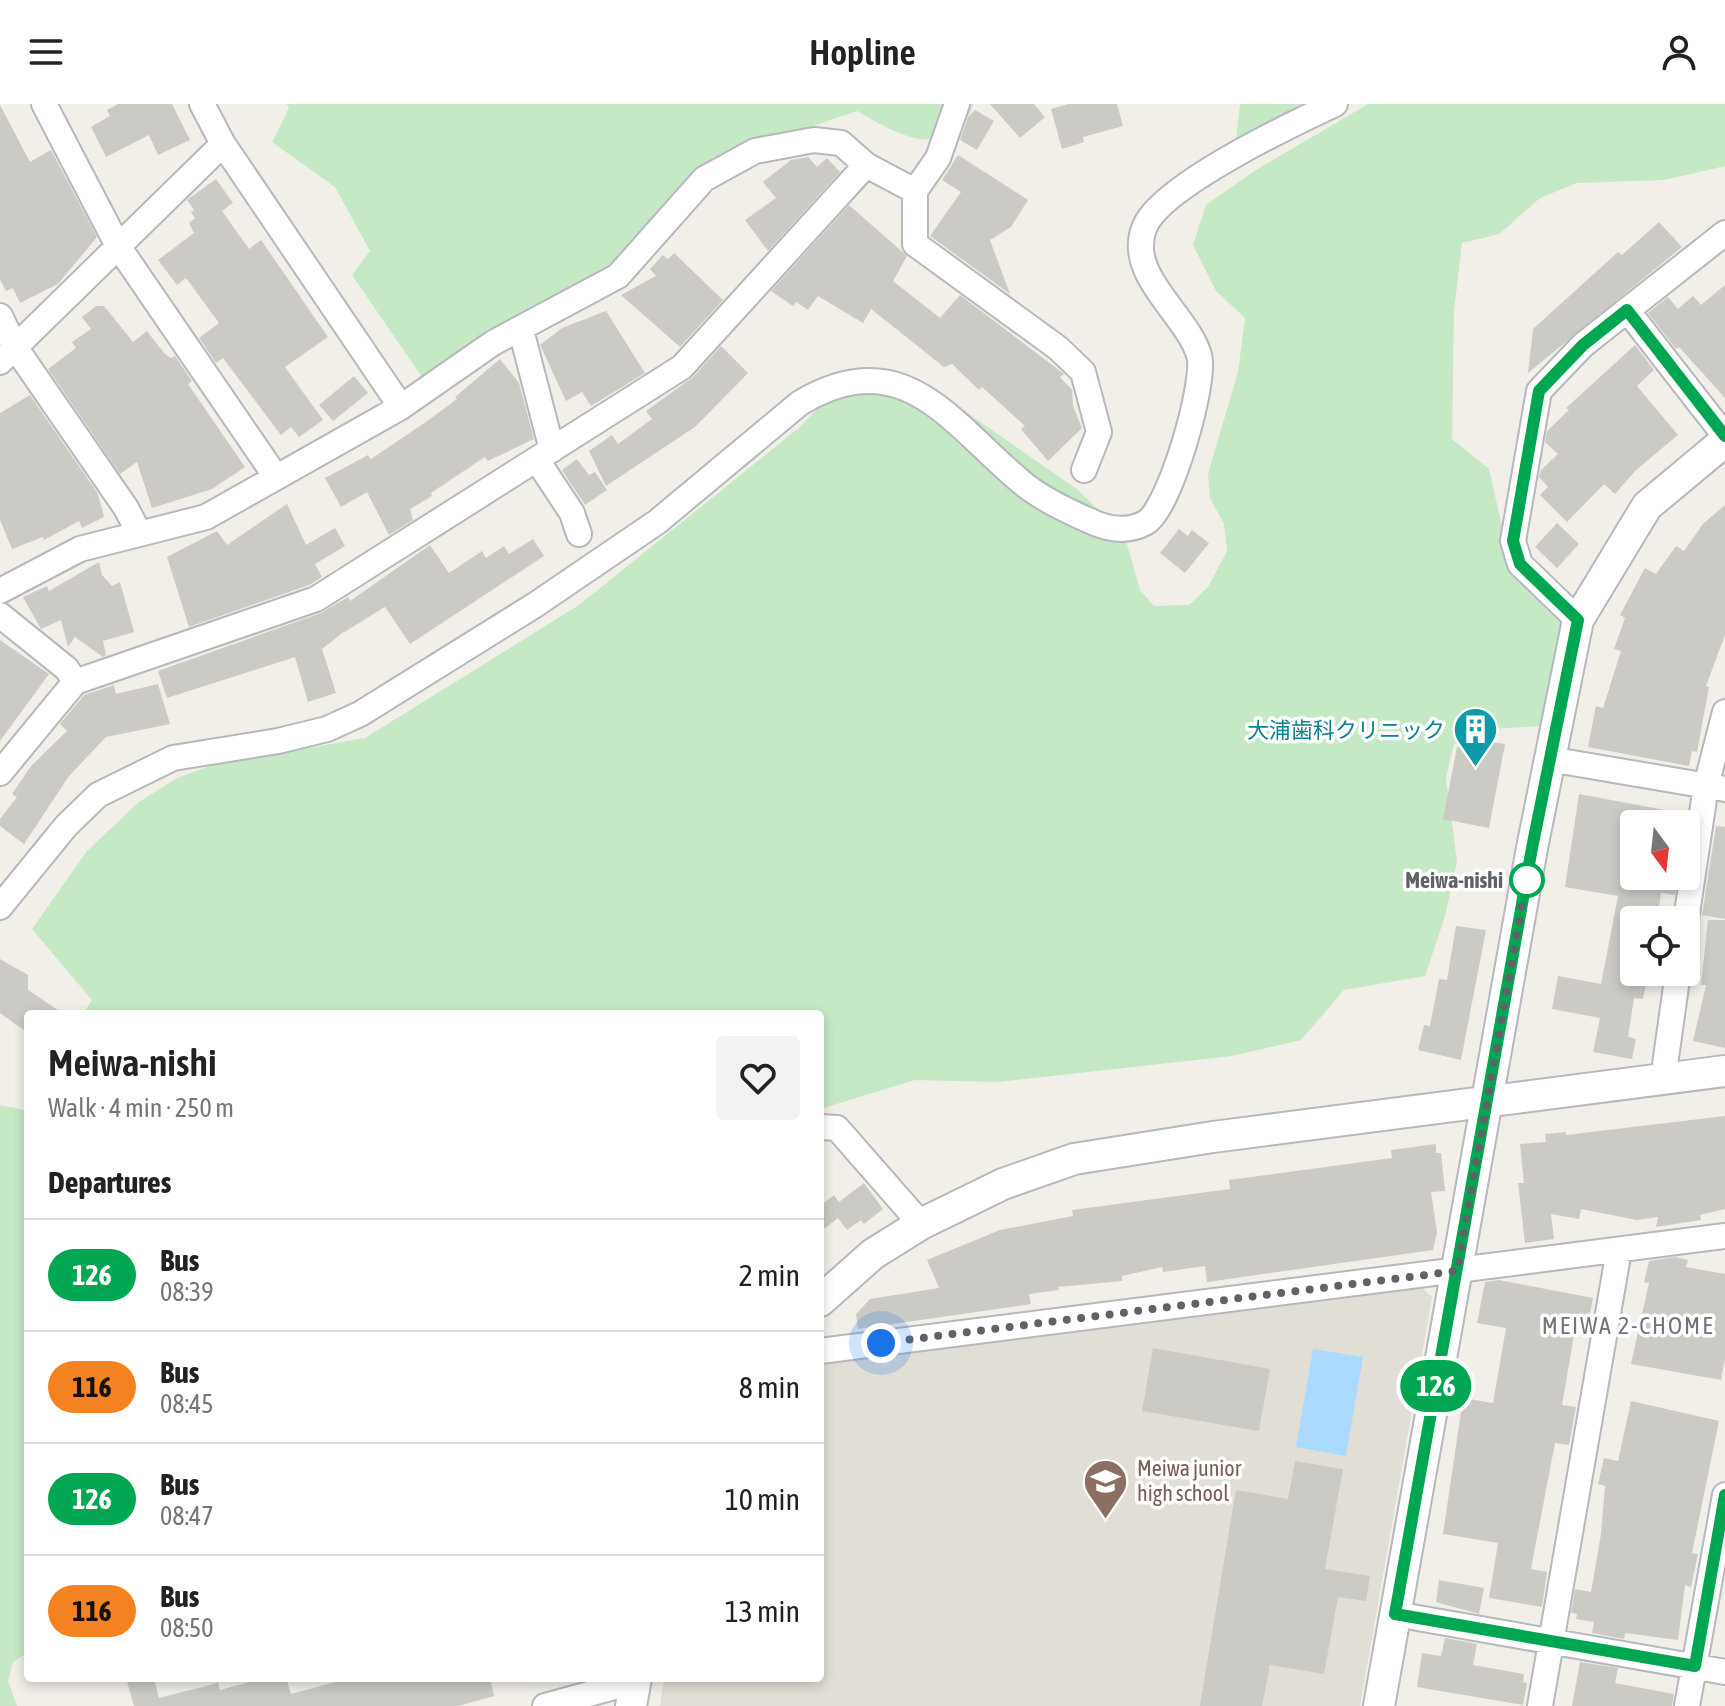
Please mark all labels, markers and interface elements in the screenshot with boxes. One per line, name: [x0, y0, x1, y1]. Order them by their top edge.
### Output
icon: menu: [24, 30, 68, 74]
icon: person: [1657, 30, 1701, 74]
text: Hopline: [809, 31, 916, 73]
building icon: 大浦歯科クリニック: [1452, 706, 1500, 769]
place label: 大浦歯科クリニック: [1247, 717, 1445, 743]
north arrow: [1620, 810, 1700, 890]
map controls: [1620, 810, 1700, 986]
marker: Meiwa-nishi: [1510, 863, 1544, 897]
place label: Meiwa-nishi: [1405, 867, 1503, 893]
button: locate: [1620, 906, 1700, 986]
button: heart: [716, 1036, 800, 1120]
text: Meiwa-nishi: [48, 1041, 217, 1084]
text: Walk · 4 min · 250 m: [48, 1093, 234, 1123]
text: Departures: [48, 1165, 171, 1199]
text: Bus: [160, 1243, 199, 1277]
text: 2 min: [739, 1258, 800, 1292]
text: 126: [72, 1259, 112, 1291]
text: 08:39: [160, 1277, 214, 1307]
district label: MEIWA 2-CHOME: [1542, 1312, 1714, 1339]
your location: [861, 1323, 901, 1363]
text: Bus: [160, 1355, 199, 1389]
line badge: 126: [1390, 1360, 1482, 1412]
text: 8 min: [739, 1370, 800, 1404]
text: 126: [1416, 1370, 1456, 1402]
text: 116: [72, 1371, 112, 1403]
text: 08:45: [160, 1389, 214, 1419]
place label: Meiwa junior high school: [1137, 1455, 1242, 1506]
school or university icon: Meiwa junior high school: [1082, 1457, 1130, 1520]
text: Bus: [160, 1467, 199, 1501]
text: 10 min: [725, 1482, 800, 1516]
text: 126: [72, 1483, 112, 1515]
text: 08:47: [160, 1501, 214, 1531]
text: Bus: [160, 1579, 199, 1613]
text: 13 min: [725, 1594, 800, 1628]
text: 116: [72, 1595, 112, 1627]
text: 08:50: [160, 1613, 214, 1643]

